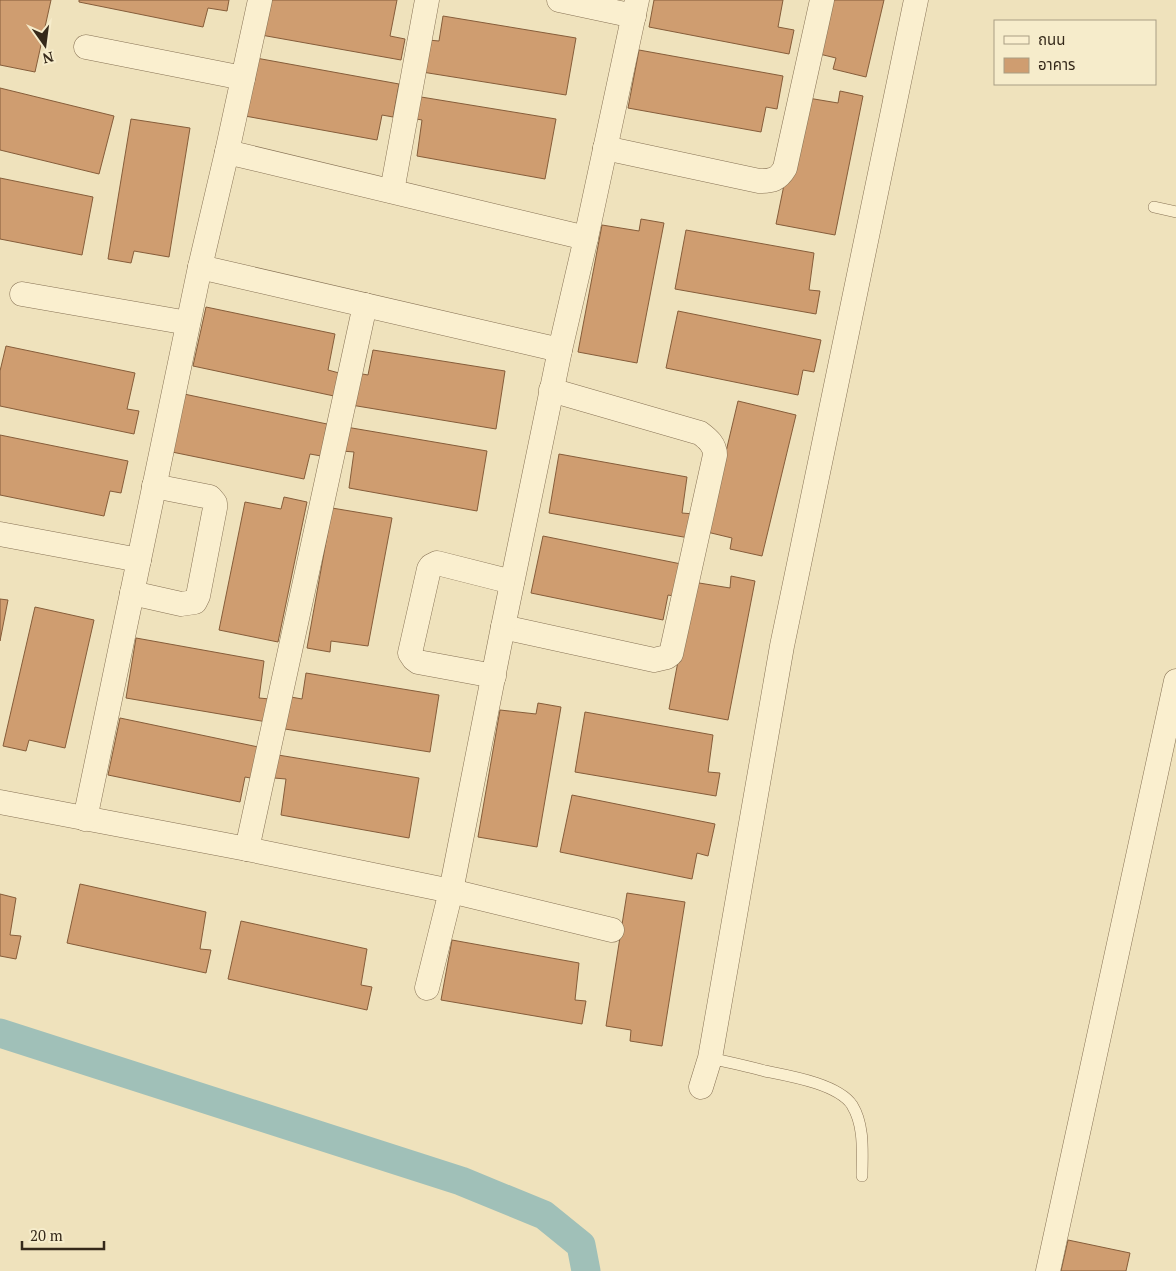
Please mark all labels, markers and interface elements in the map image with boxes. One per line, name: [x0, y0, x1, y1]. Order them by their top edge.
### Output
north arrow: [20, 20, 70, 70]
legend: [994, 20, 1156, 85]
text: ถนน: [1038, 29, 1065, 49]
text: N: [40, 48, 56, 69]
text: อาคาร: [1038, 54, 1075, 74]
scale bar: [22, 1218, 105, 1250]
text: 20 m: [30, 1225, 63, 1245]

